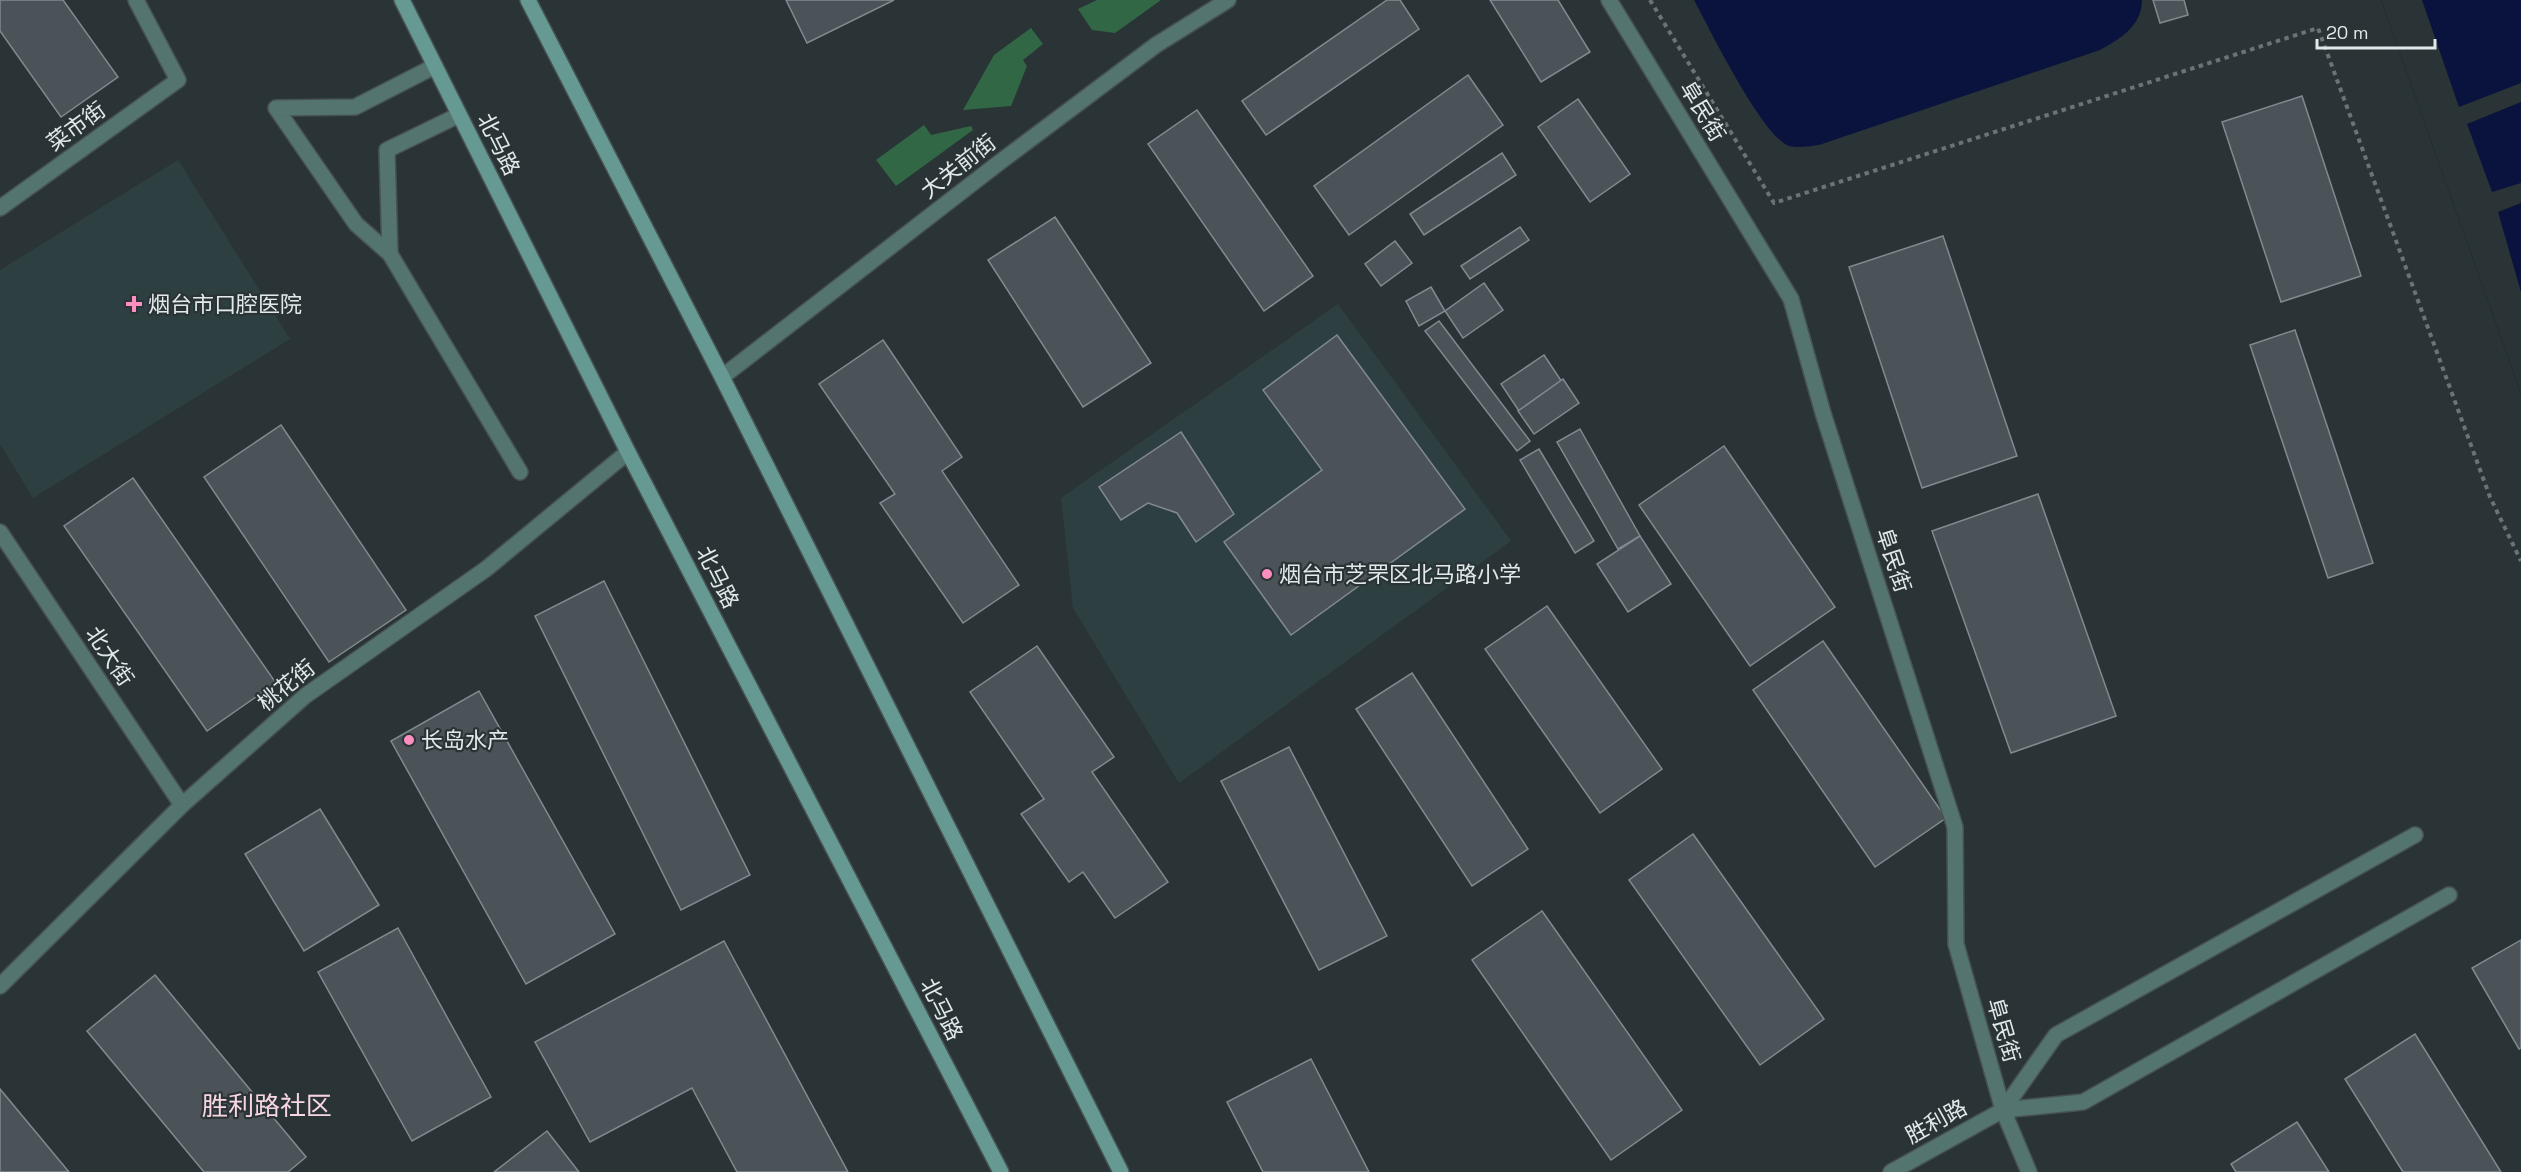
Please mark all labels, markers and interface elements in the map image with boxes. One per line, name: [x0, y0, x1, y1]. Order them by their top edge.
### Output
scale bar: [2317, 12, 2436, 50]
text: 20 m: [2326, 21, 2369, 44]
street label: 阜民街: [1674, 75, 1732, 147]
street label: 菜市街: [41, 95, 111, 157]
street label: 北马路: [472, 108, 526, 180]
street label: 大关前街: [915, 128, 1001, 204]
place label: 烟台市口腔医院: [148, 290, 302, 318]
marker: 烟台市口腔医院: [125, 295, 143, 313]
street label: 阜民街: [1870, 524, 1918, 596]
street label: 北马路: [691, 541, 745, 613]
place label: 烟台市芝罘区北马路小学: [1279, 560, 1521, 588]
marker: 烟台市芝罘区北马路小学: [1260, 567, 1274, 581]
street label: 北大街: [80, 621, 140, 691]
street label: 桃花街: [252, 653, 320, 717]
place label: 长岛水产: [421, 726, 509, 754]
marker: 长岛水产: [402, 733, 416, 747]
street label: 北马路: [915, 973, 969, 1045]
street label: 阜民街: [1981, 994, 2027, 1066]
district label: 胜利路社区: [202, 1089, 332, 1123]
street label: 胜利路: [1900, 1093, 1972, 1149]

